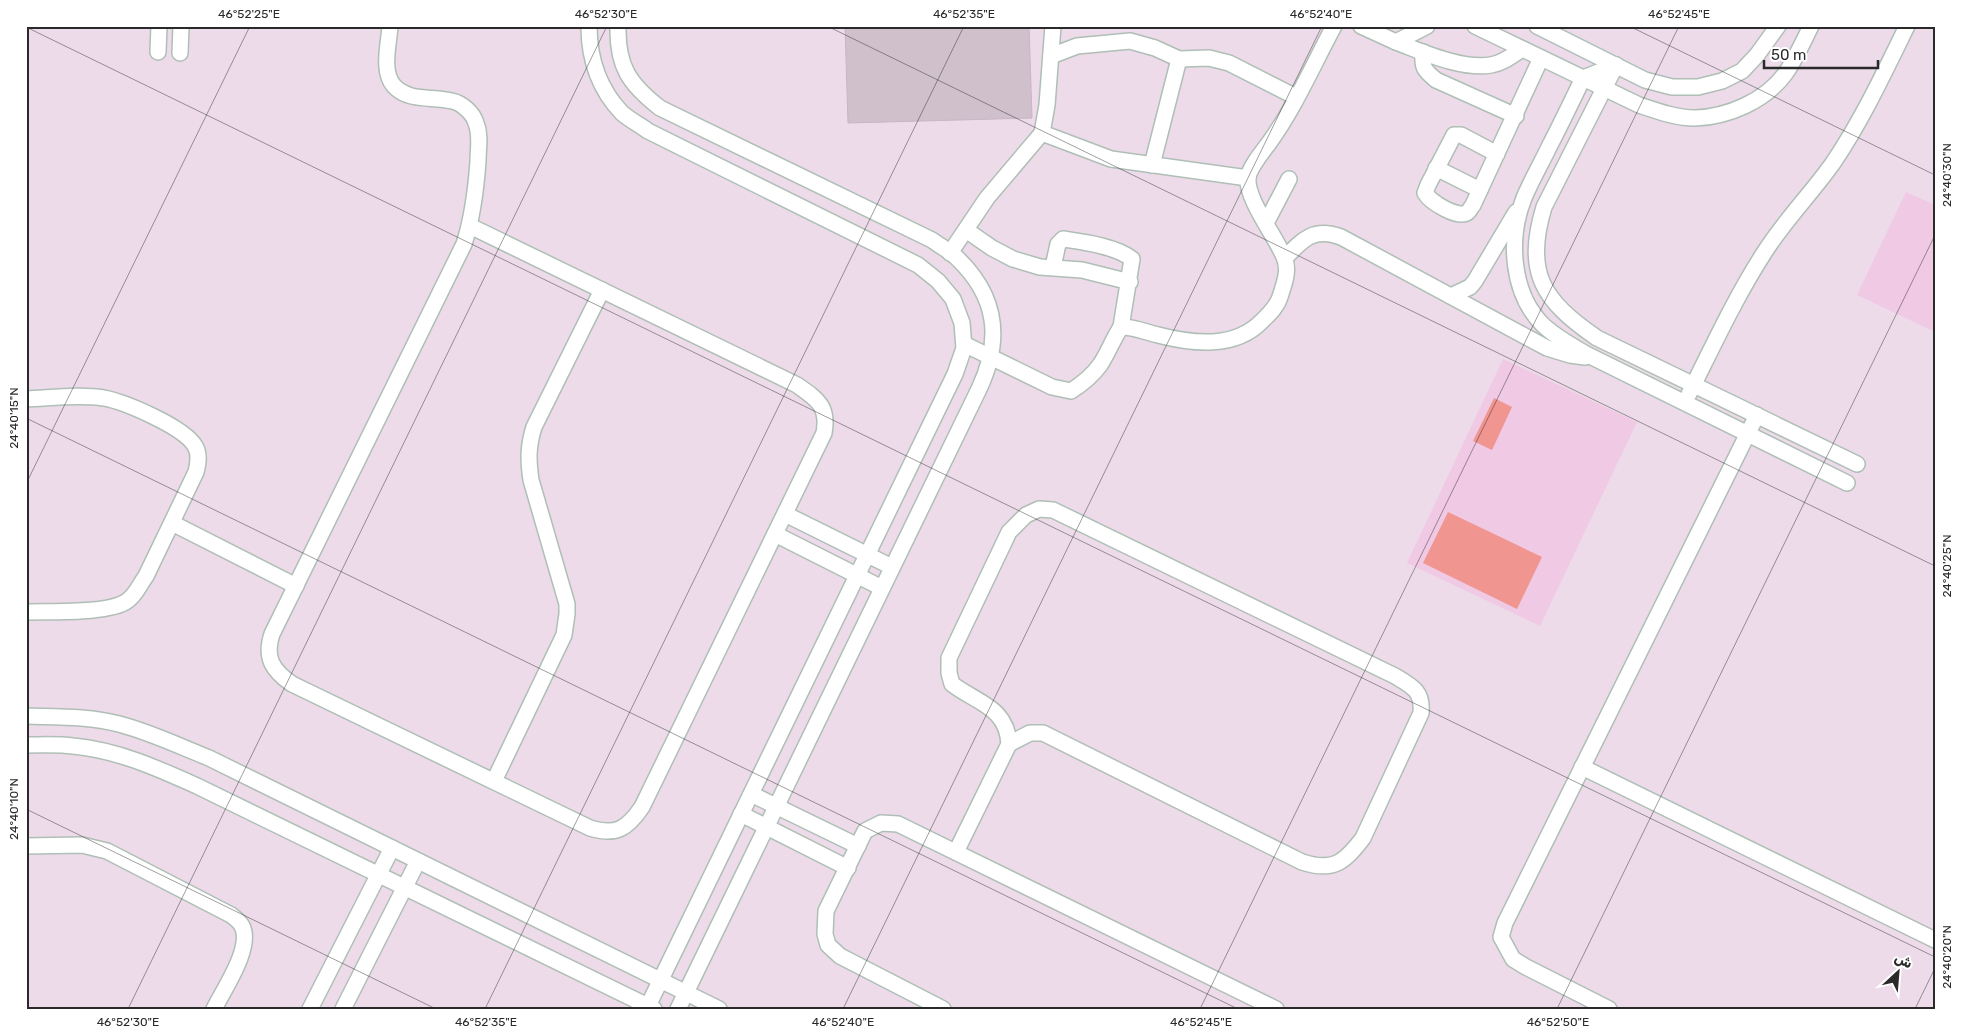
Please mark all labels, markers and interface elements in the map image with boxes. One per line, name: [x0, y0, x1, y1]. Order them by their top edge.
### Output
text: 46°52'25"E: [218, 7, 280, 21]
text: 46°52'30"E: [575, 7, 637, 21]
text: 46°52'35"E: [933, 7, 995, 21]
text: 46°52'40"E: [1290, 7, 1352, 21]
text: 46°52'45"E: [1648, 7, 1710, 21]
scale bar: [1764, 38, 1877, 70]
text: 50 m: [1771, 46, 1806, 64]
text: 24°40'30"N: [1940, 143, 1954, 207]
text: 24°40'15"N: [7, 387, 21, 449]
text: 24°40'25"N: [1940, 534, 1954, 598]
text: 24°40'10"N: [7, 778, 21, 840]
text: 24°40'20"N: [1940, 925, 1954, 989]
north arrow: [1874, 948, 1924, 998]
text: ش: [1892, 949, 1915, 972]
text: 46°52'30"E: [97, 1015, 159, 1029]
text: 46°52'35"E: [455, 1015, 517, 1029]
text: 46°52'40"E: [812, 1015, 874, 1029]
text: 46°52'45"E: [1170, 1015, 1232, 1029]
text: 46°52'50"E: [1527, 1015, 1589, 1029]

